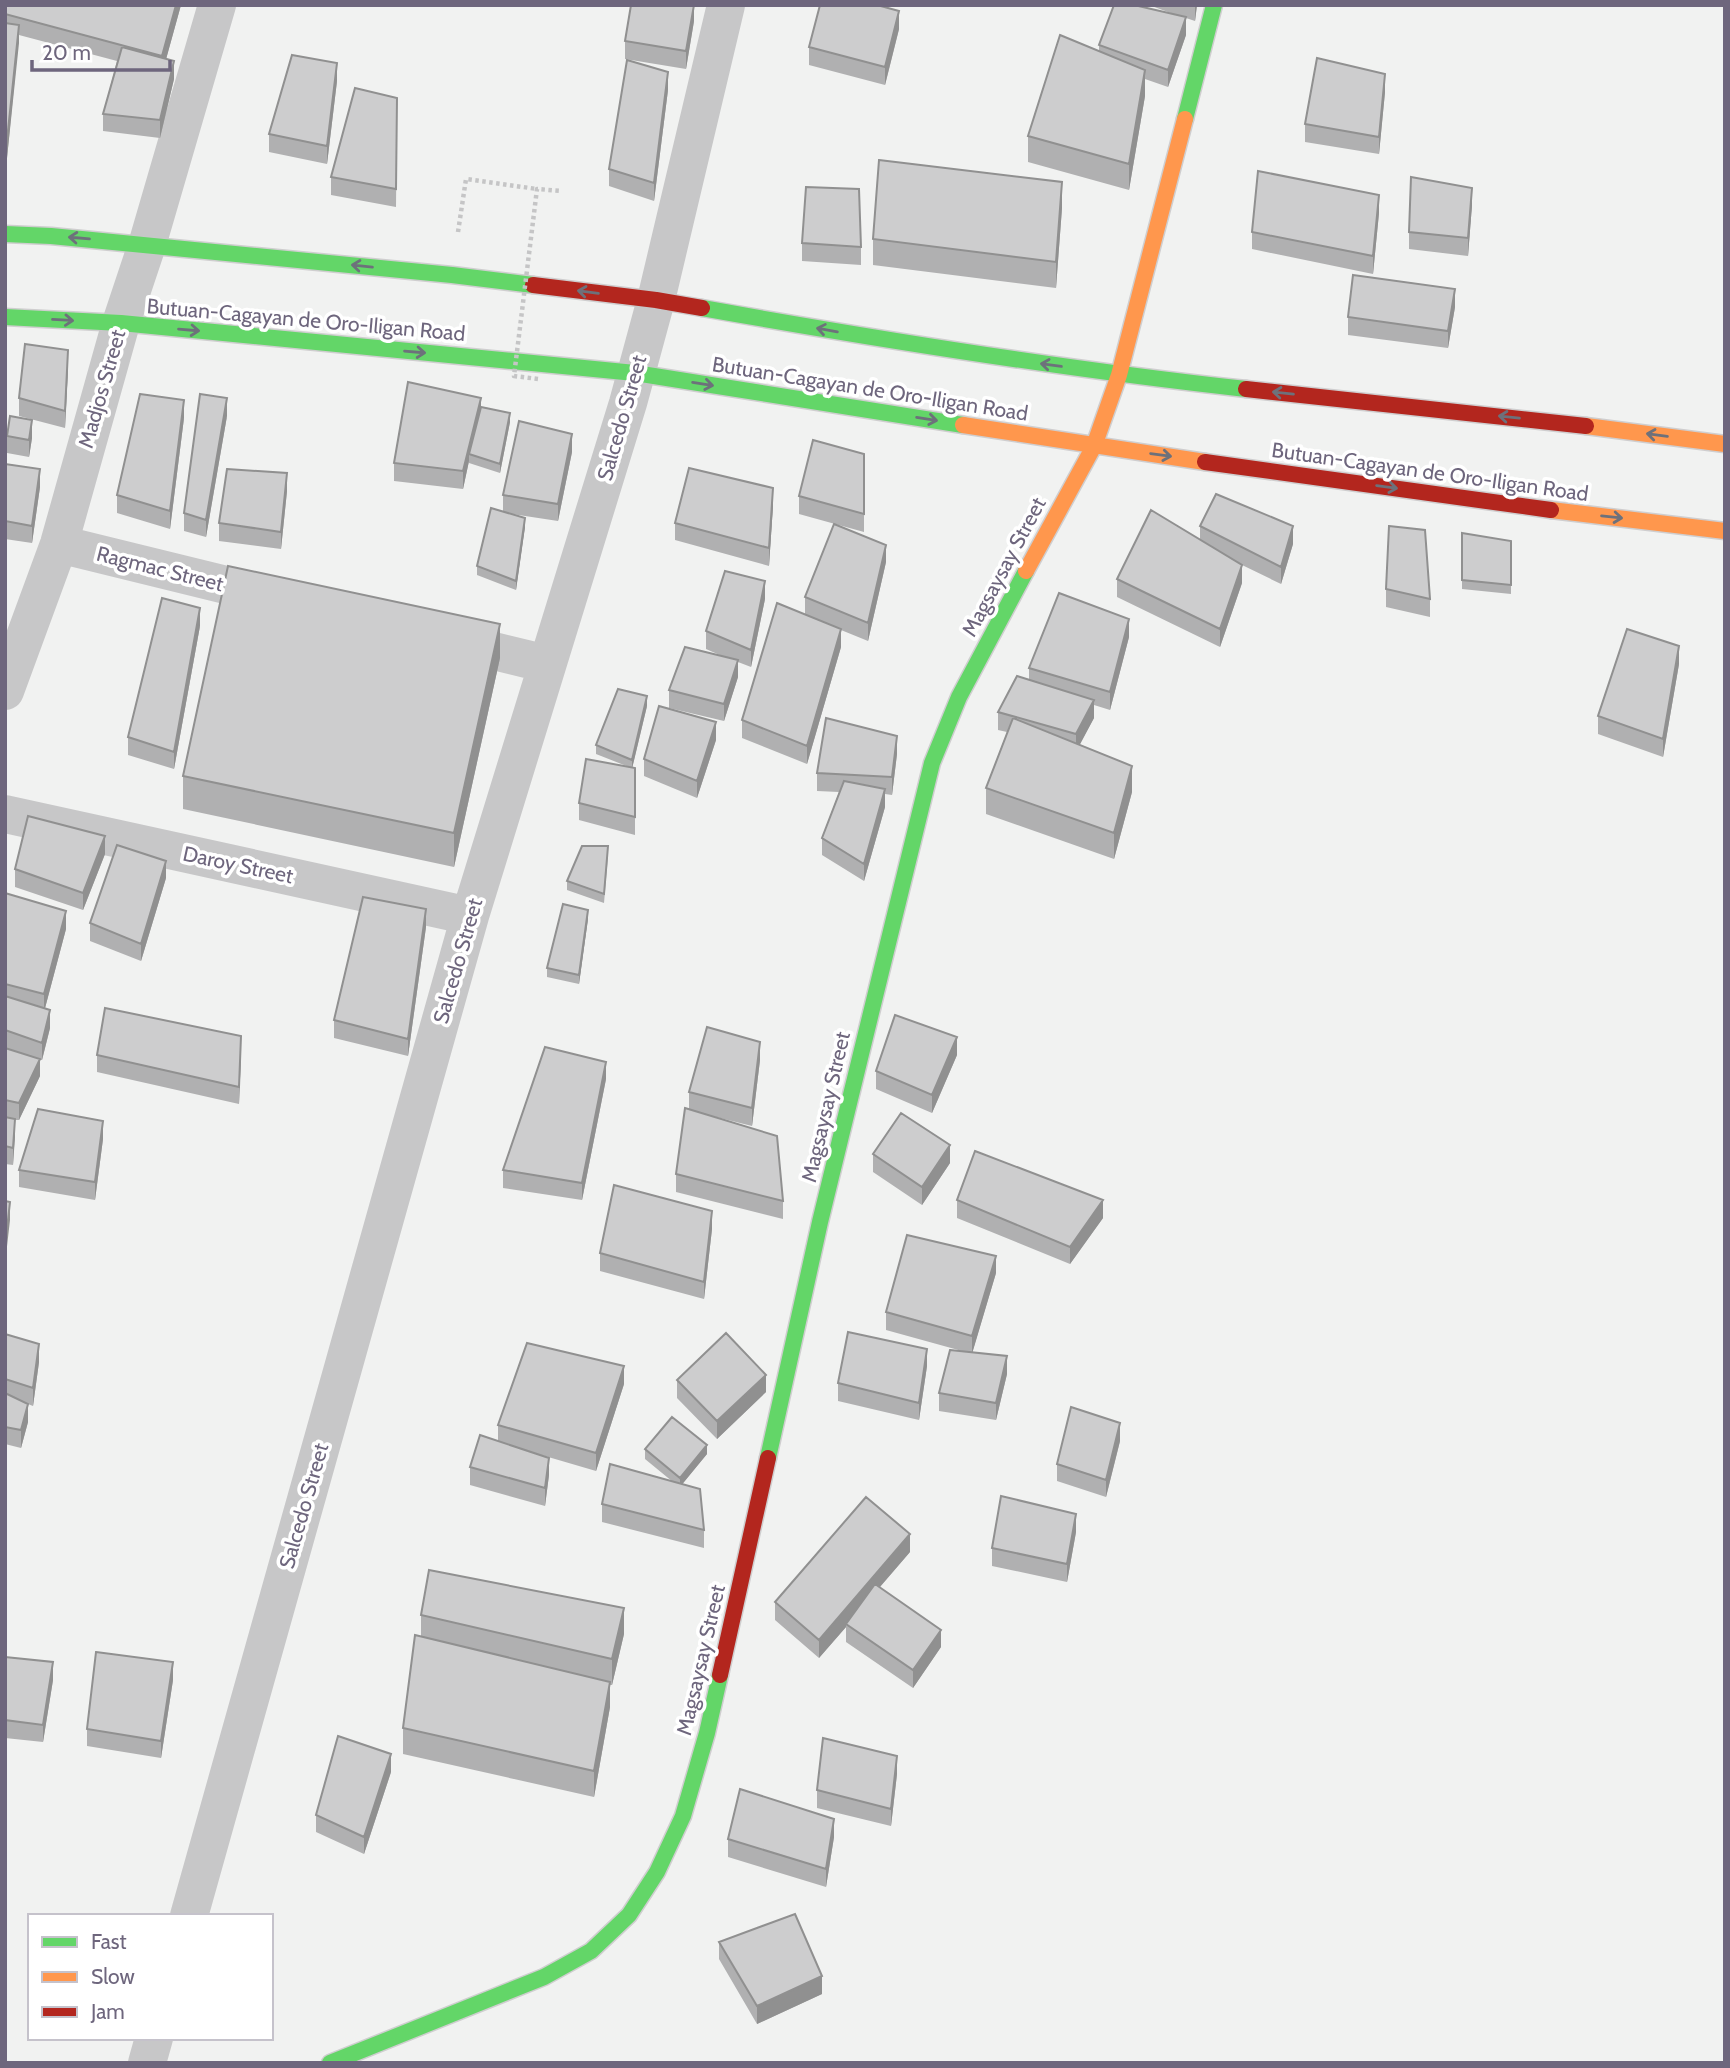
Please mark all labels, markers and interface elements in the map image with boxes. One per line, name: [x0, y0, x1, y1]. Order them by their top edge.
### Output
scale bar: [32, 28, 170, 72]
text: 20 m: [42, 40, 91, 65]
one-way arrow: [69, 232, 91, 245]
one-way arrow: [351, 260, 374, 273]
one-way arrow: [577, 285, 600, 298]
street label: Butuan-Cagayan de Oro-Iligan Road: [146, 293, 466, 346]
one-way arrow: [51, 314, 74, 327]
one-way arrow: [816, 323, 838, 336]
one-way arrow: [177, 324, 200, 337]
street label: Madjos Street: [73, 327, 131, 451]
one-way arrow: [403, 345, 426, 358]
street label: Butuan-Cagayan de Oro-Iligan Road: [710, 351, 1030, 426]
street label: Salcedo Street: [592, 352, 651, 483]
one-way arrow: [1040, 358, 1063, 371]
one-way arrow: [691, 377, 714, 390]
one-way arrow: [1272, 386, 1295, 399]
one-way arrow: [1499, 411, 1521, 424]
one-way arrow: [915, 413, 938, 426]
one-way arrow: [1646, 428, 1669, 441]
street label: Butuan-Cagayan de Oro-Iligan Road: [1270, 437, 1590, 506]
one-way arrow: [1150, 449, 1172, 462]
one-way arrow: [1375, 481, 1398, 494]
street label: Magsaysay Street: [956, 493, 1051, 641]
one-way arrow: [1600, 511, 1623, 524]
street label: Ragmac Street: [94, 541, 226, 596]
street label: Daroy Street: [181, 841, 296, 888]
street label: Salcedo Street: [428, 895, 487, 1026]
street label: Magsaysay Street: [796, 1029, 855, 1185]
street label: Salcedo Street: [274, 1440, 333, 1571]
street label: Magsaysay Street: [671, 1582, 730, 1738]
legend: [28, 1914, 273, 2040]
text: Fast: [91, 1929, 127, 1954]
text: Slow: [91, 1964, 135, 1989]
text: Jam: [90, 1999, 125, 2024]

